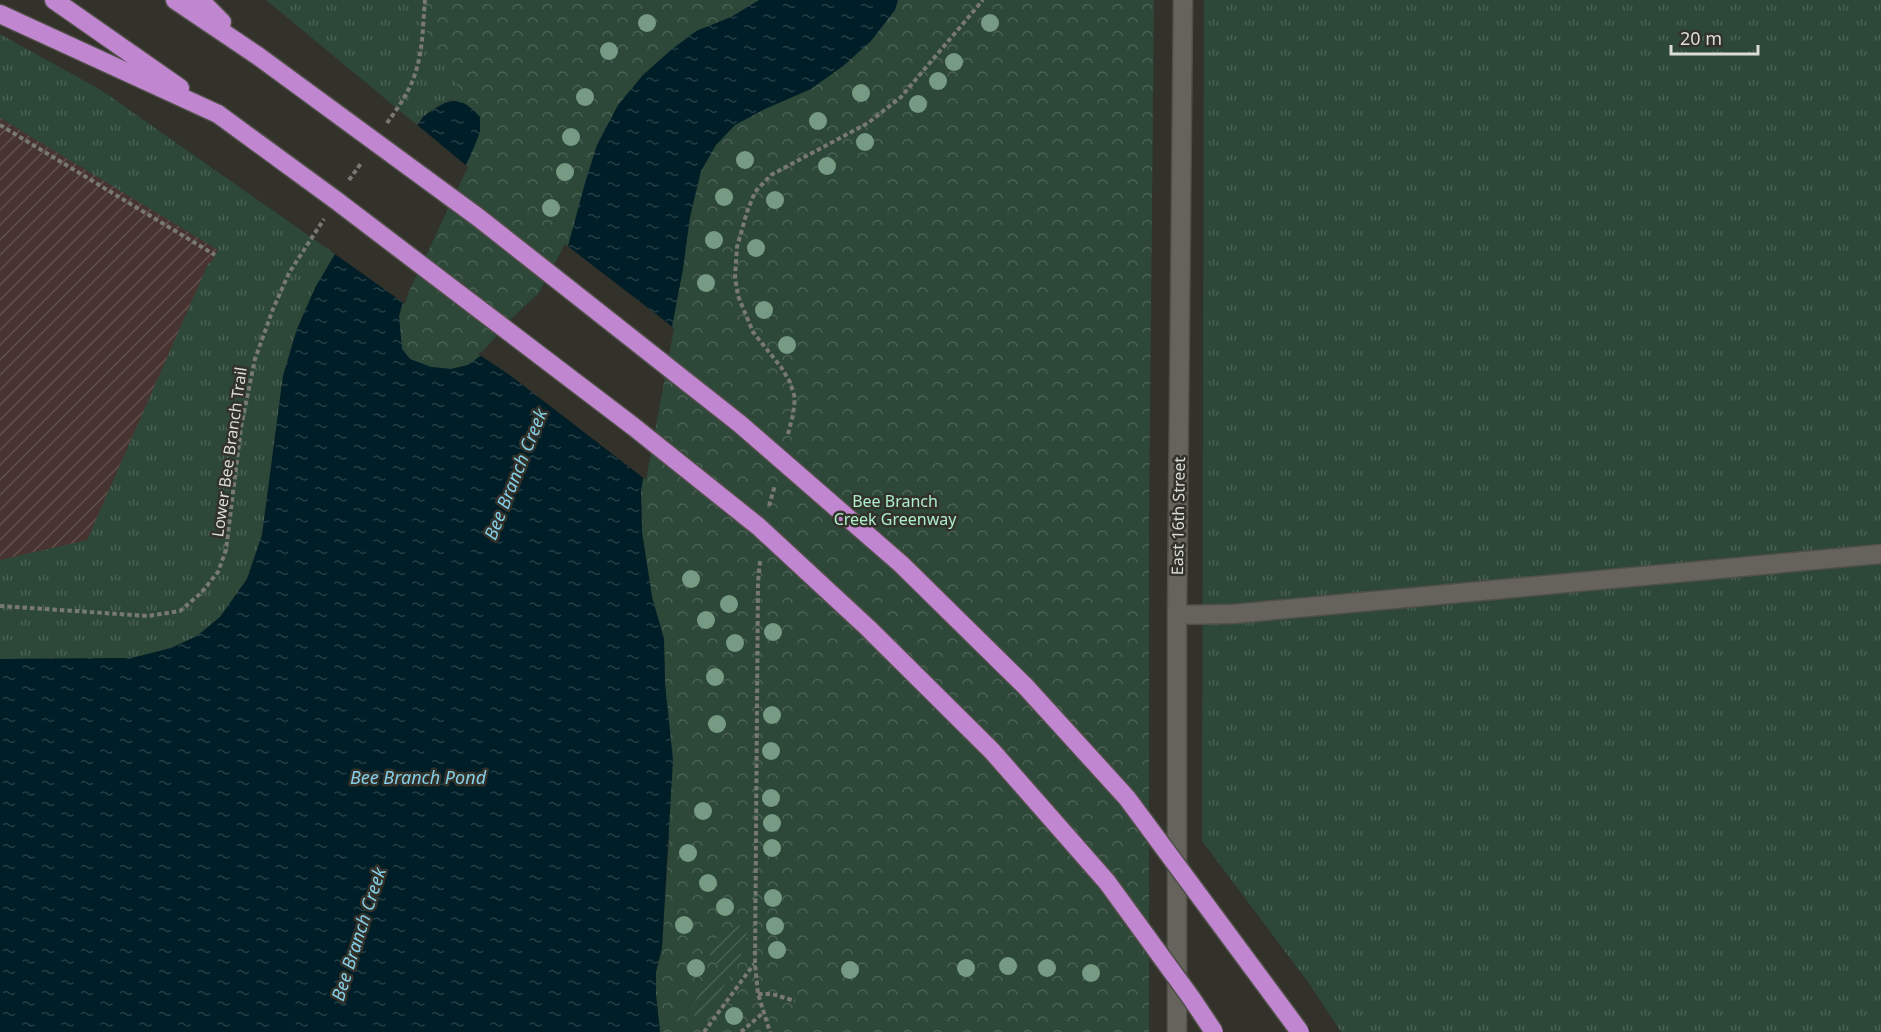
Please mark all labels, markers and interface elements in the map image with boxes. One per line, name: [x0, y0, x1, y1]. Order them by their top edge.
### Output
scale bar: [1671, 18, 1758, 56]
text: 20 m: [1680, 26, 1722, 50]
street label: Lower Bee Branch Trail: [206, 365, 252, 539]
water label: Bee Branch Creek: [478, 404, 553, 543]
street label: East 16th Street: [1166, 456, 1190, 575]
park label: Bee Branch Creek Greenway: [834, 490, 957, 530]
water label: Bee Branch Pond: [350, 765, 487, 789]
water label: Bee Branch Creek: [325, 863, 391, 1004]

